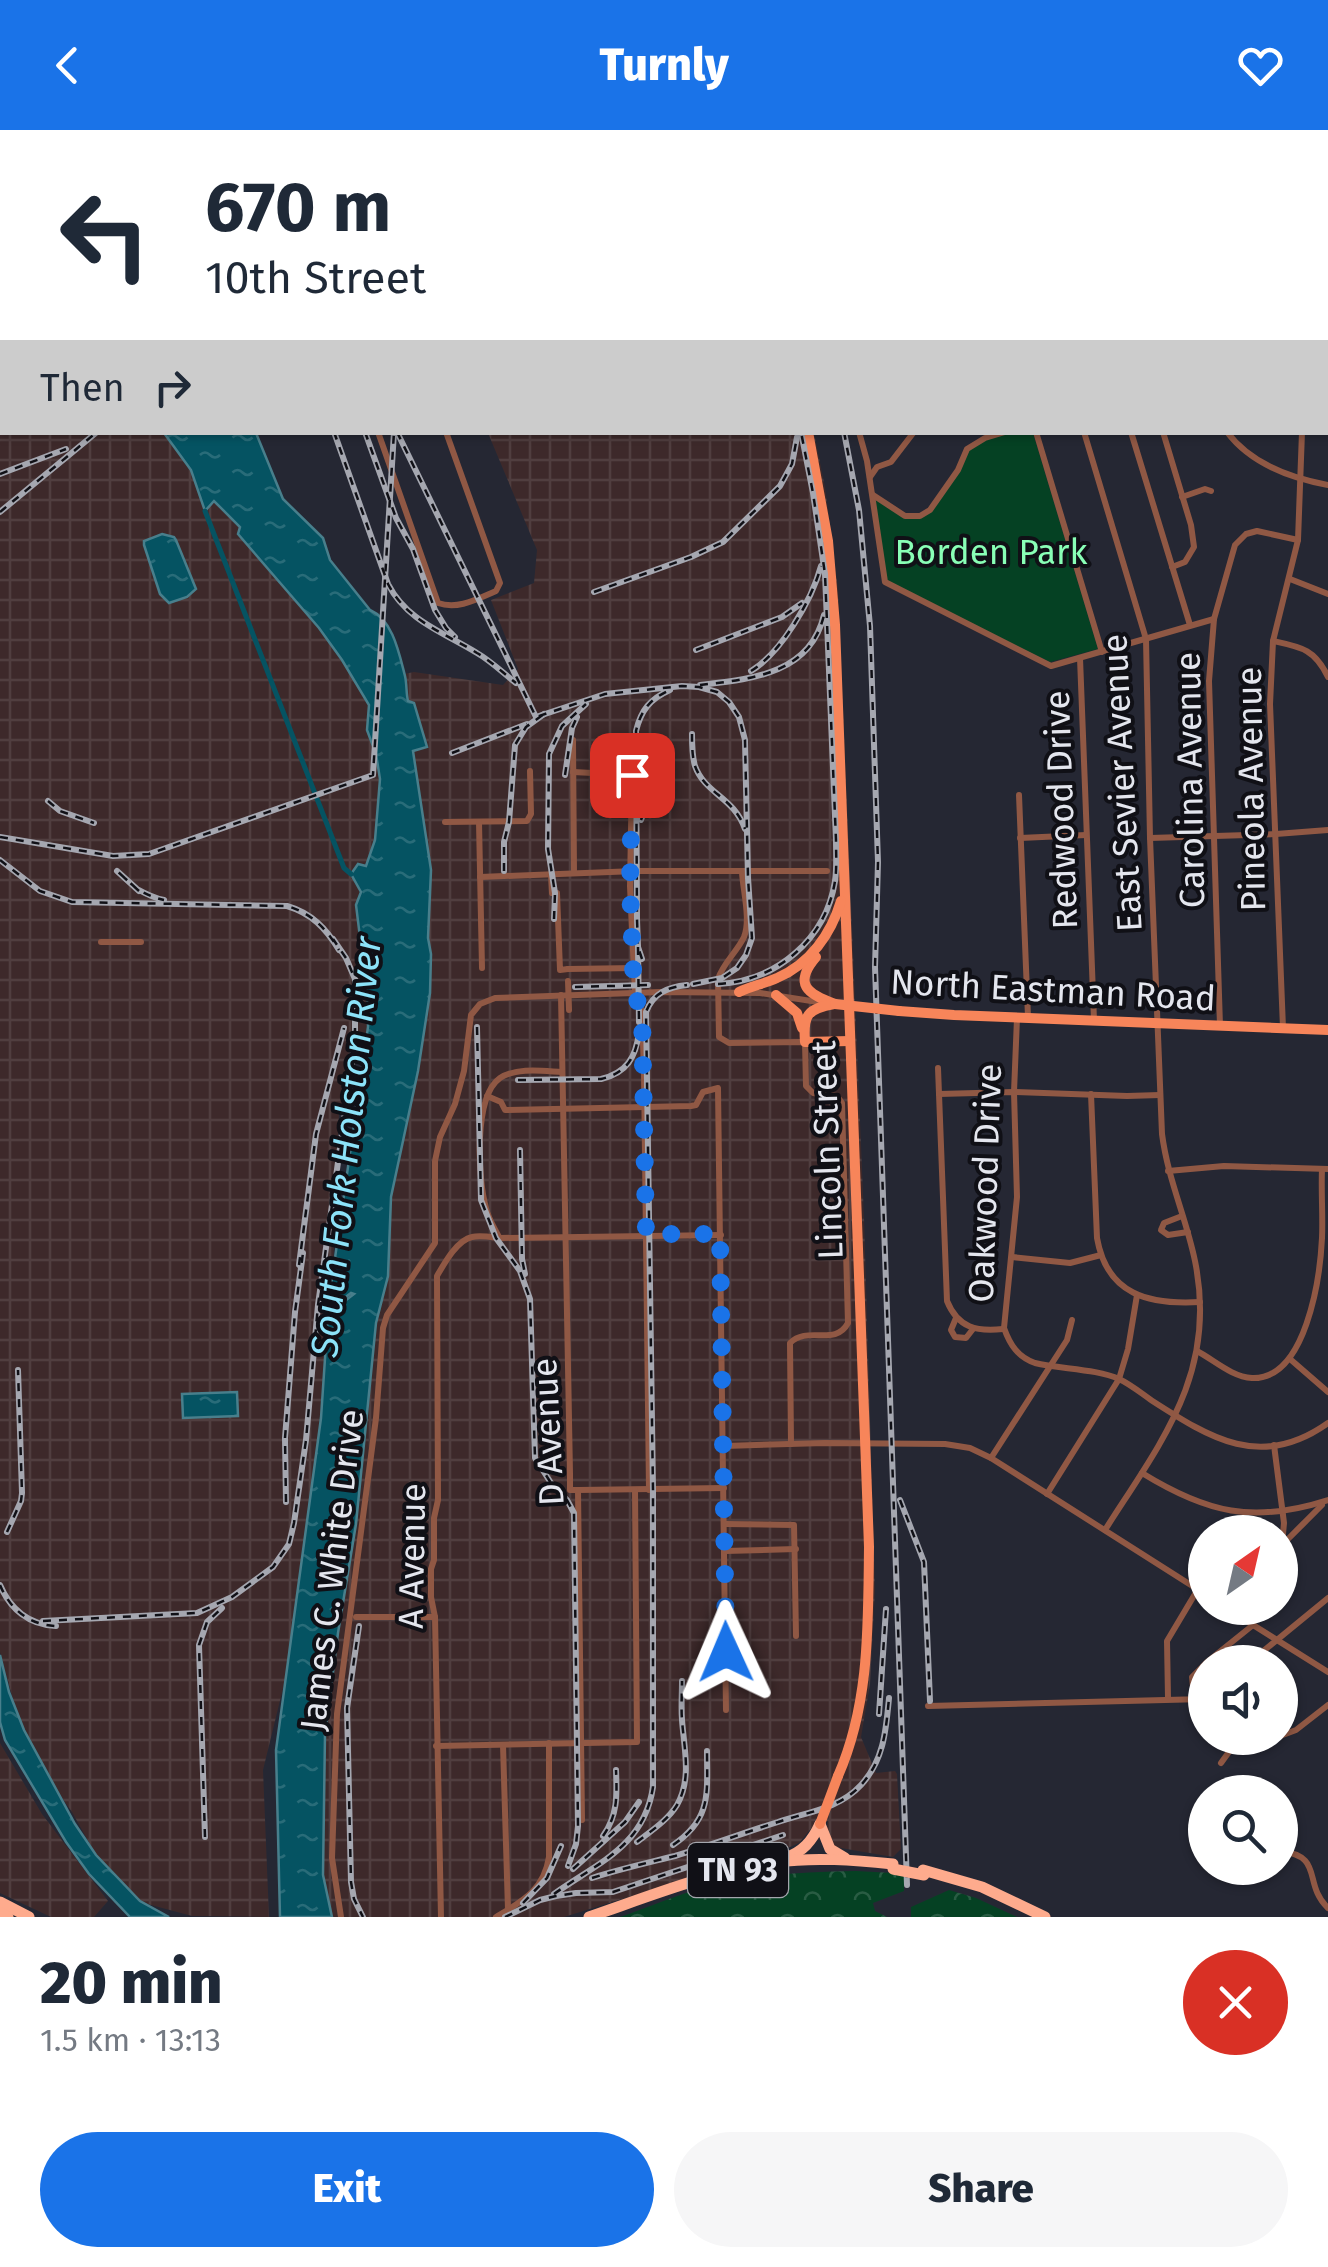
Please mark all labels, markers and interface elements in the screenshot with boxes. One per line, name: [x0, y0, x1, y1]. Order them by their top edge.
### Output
icon: back: [40, 38, 95, 93]
text: Turnly: [599, 38, 729, 92]
icon: heart: [1233, 38, 1288, 93]
text: 670 m: [205, 166, 391, 250]
icon: left: [40, 170, 170, 300]
text: 10th Street: [205, 251, 426, 305]
icon: right: [145, 360, 200, 415]
text: Then: [40, 365, 125, 411]
park label: Borden Park: [895, 531, 1088, 573]
street label: East Sevier Avenue: [1093, 633, 1151, 933]
street label: Carolina Avenue: [1167, 651, 1213, 909]
street label: Pineola Avenue: [1228, 666, 1274, 912]
street label: Redwood Drive: [1036, 690, 1086, 930]
pin: [590, 733, 675, 818]
icon: arrive: [605, 748, 660, 803]
water label: South Fork Holston River: [301, 933, 391, 1360]
street label: North Eastman Road: [889, 961, 1217, 1019]
street label: Lincoln Street: [802, 1039, 852, 1260]
street label: Oakwood Drive: [960, 1063, 1010, 1303]
street label: D Avenue: [523, 1357, 573, 1507]
street label: James C. White Drive: [291, 1407, 373, 1733]
street label: A Avenue: [390, 1483, 434, 1629]
north arrow: [1188, 1515, 1298, 1625]
map controls: [1188, 1515, 1298, 1885]
position arrow: [674, 1600, 778, 1704]
button: sound: [1188, 1645, 1298, 1755]
button: search: [1188, 1775, 1298, 1885]
road number: TN 93: [688, 1843, 788, 1897]
text: 20 min: [40, 1947, 223, 2019]
button: close: [1183, 1950, 1288, 2055]
text: 1.5 km · 13:13: [40, 2021, 221, 2059]
button: Exit: [40, 2132, 654, 2247]
button: Share: [674, 2132, 1288, 2247]

